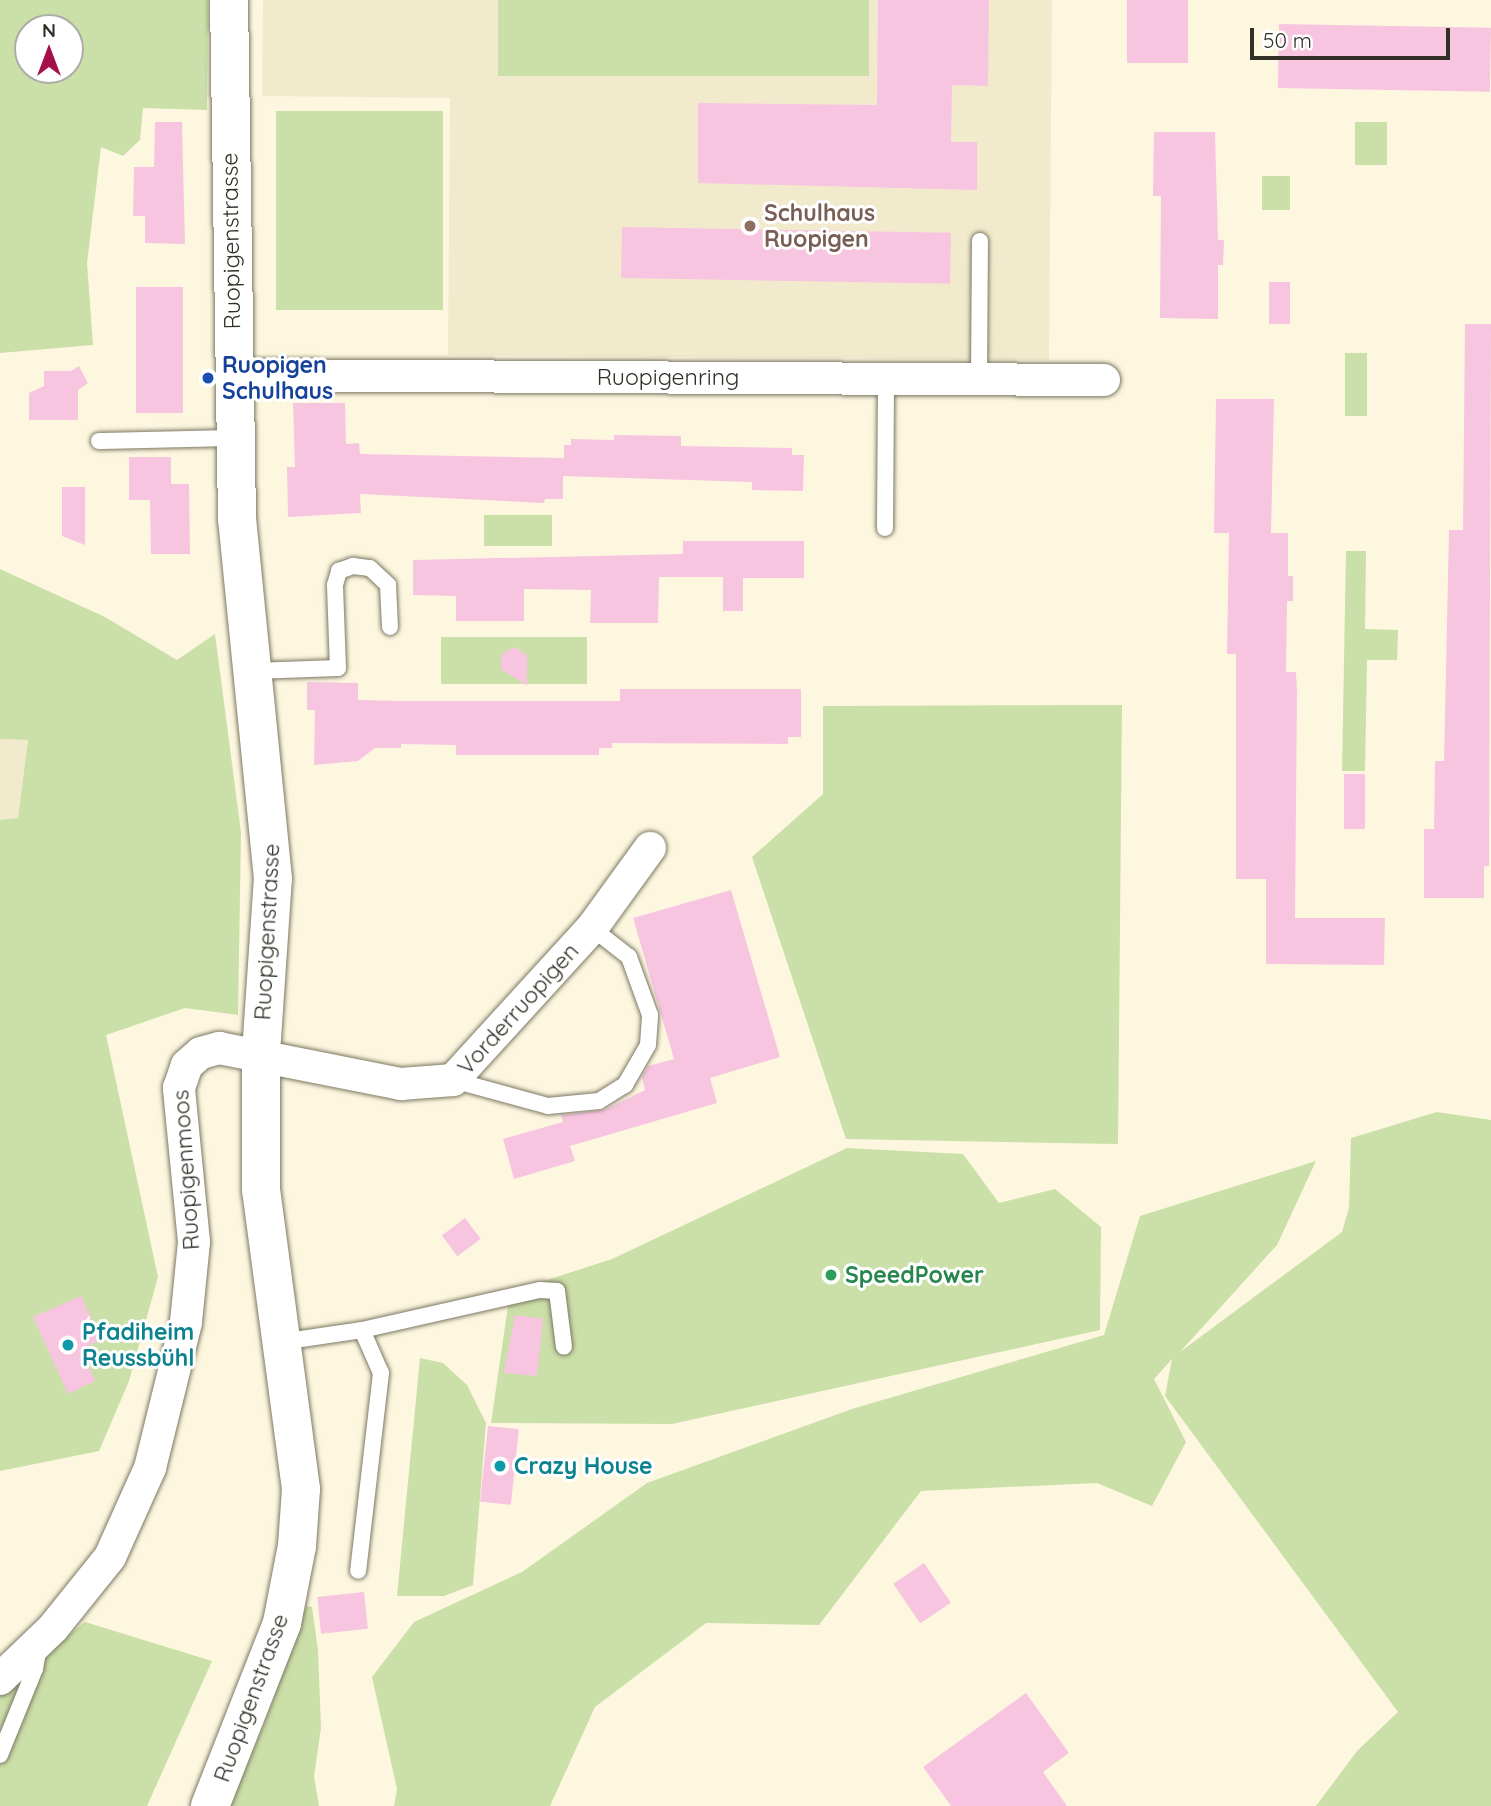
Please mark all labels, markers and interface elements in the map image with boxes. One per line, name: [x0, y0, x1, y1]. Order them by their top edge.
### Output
north arrow: [14, 14, 84, 84]
scale bar: [1253, 14, 1452, 58]
text: N: [42, 18, 56, 42]
text: 50 m: [1263, 27, 1312, 53]
street label: Ruopigenstrasse: [216, 152, 246, 330]
place label: Schulhaus Ruopigen: [764, 199, 875, 253]
marker: Schulhaus Ruopigen: [742, 218, 758, 234]
place label: Ruopigen Schulhaus: [222, 351, 333, 405]
street label: Ruopigenring: [597, 363, 739, 391]
marker: Ruopigen Schulhaus: [200, 370, 216, 386]
street label: Ruopigenstrasse: [249, 843, 285, 1021]
street label: Vorderruopigen: [452, 937, 584, 1081]
street label: Ruopigenmoos: [167, 1089, 205, 1251]
place label: SpeedPower: [845, 1261, 984, 1289]
marker: SpeedPower: [823, 1267, 839, 1283]
place label: Pfadiheim Reussbühl: [82, 1318, 195, 1372]
marker: Pfadiheim Reussbühl: [60, 1337, 76, 1353]
place label: Crazy House: [514, 1452, 653, 1480]
marker: Crazy House: [492, 1458, 508, 1474]
street label: Ruopigenstrasse: [208, 1610, 294, 1786]

